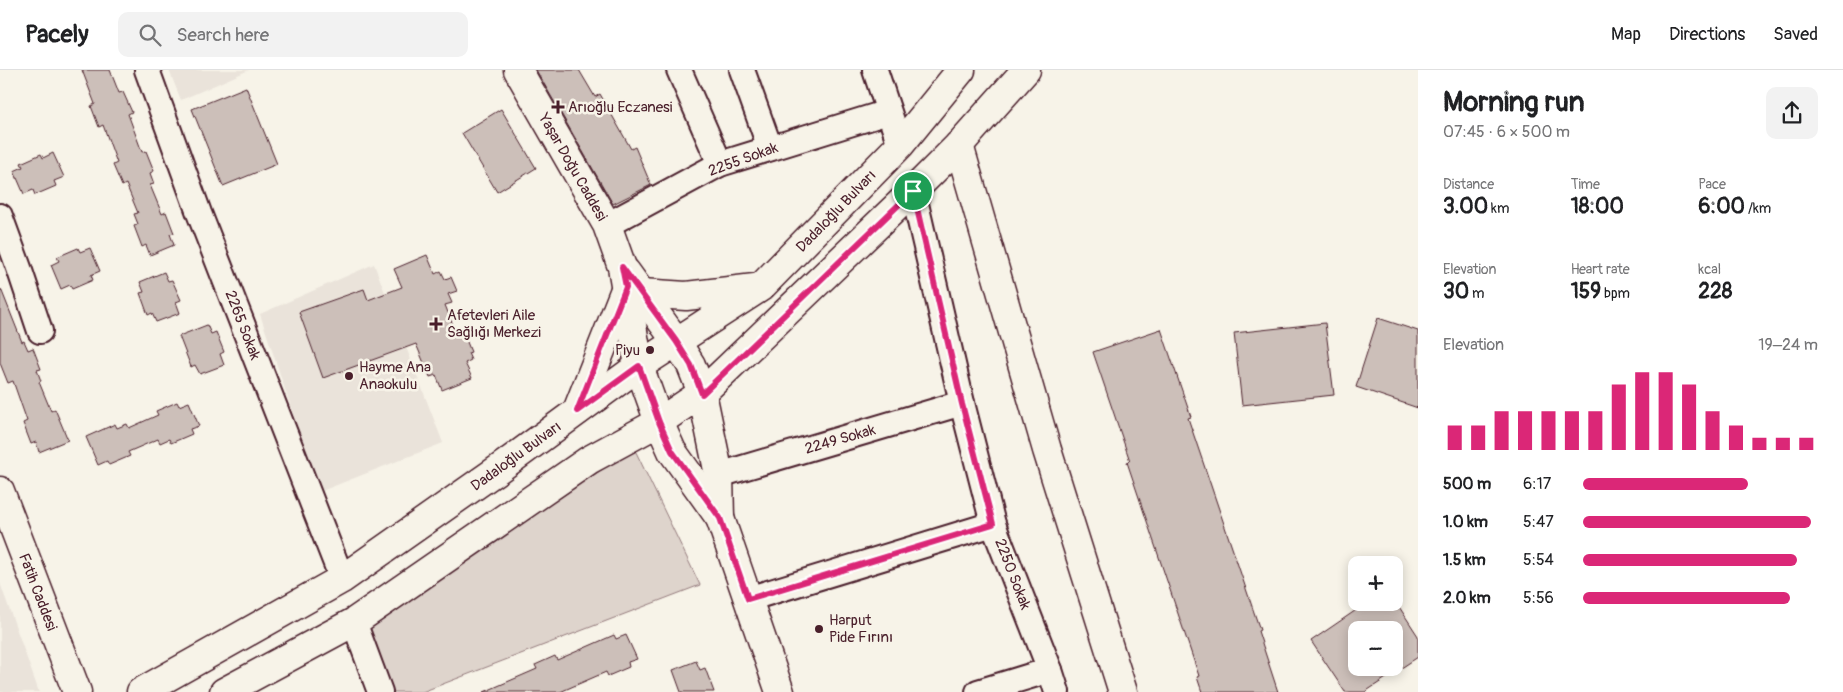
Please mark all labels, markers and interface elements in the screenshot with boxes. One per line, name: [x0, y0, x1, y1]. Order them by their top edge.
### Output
search box: [118, 12, 468, 57]
text: Pacely: [25, 20, 88, 49]
icon: search: [136, 21, 164, 49]
text: Search here: [176, 23, 269, 47]
text: Map: [1611, 23, 1641, 46]
text: Directions: [1669, 23, 1745, 46]
text: Saved: [1773, 23, 1818, 46]
text: Morning run: [1443, 85, 1585, 120]
button: share: [1766, 87, 1818, 139]
place label: Arıoğlu Eczanesi: [568, 98, 673, 117]
marker: Arıoğlu Eczanesi: [552, 101, 564, 113]
street label: Yaşar Doğu Caddesi: [533, 109, 611, 225]
text: 07:45 · 6 × 500 m: [1443, 122, 1570, 142]
street label: 2255 Sokak: [706, 138, 781, 181]
street label: Dadaloğlu Bulvarı: [792, 166, 880, 257]
pin: [892, 170, 934, 212]
text: Distance: [1443, 176, 1494, 193]
text: Time: [1571, 176, 1600, 193]
text: Pace: [1698, 176, 1726, 193]
icon: arrive: [899, 177, 927, 205]
text: 3.00: [1443, 193, 1488, 220]
text: 18:00: [1571, 193, 1624, 220]
text: 6:00: [1698, 193, 1745, 220]
text: km: [1488, 200, 1509, 217]
text: /km: [1745, 200, 1771, 217]
text: Elevation: [1443, 261, 1496, 278]
text: Heart rate: [1571, 261, 1630, 278]
text: kcal: [1698, 261, 1721, 278]
text: 30: [1443, 278, 1469, 305]
text: 159: [1571, 278, 1601, 305]
text: 228: [1698, 278, 1732, 305]
text: m: [1469, 285, 1485, 302]
text: bpm: [1601, 285, 1630, 302]
street label: 2265 Sokak: [221, 288, 265, 363]
place label: Afetevleri Aile Sağlığı Merkezi: [447, 306, 541, 342]
marker: Afetevleri Aile Sağlığı Merkezi: [429, 317, 443, 331]
text: Elevation: [1443, 335, 1504, 355]
text: 19–24 m: [1758, 335, 1818, 355]
place label: Piyu: [615, 341, 640, 360]
marker: Piyu: [644, 344, 656, 356]
place label: Hayme Ana Anaokulu: [359, 358, 431, 394]
marker: Hayme Ana Anaokulu: [343, 370, 355, 382]
street label: Dadaloğlu Bulvarı: [467, 417, 565, 496]
street label: 2249 Sokak: [803, 420, 878, 459]
text: 500 m: [1443, 474, 1491, 494]
text: 6:17: [1523, 474, 1551, 494]
text: 1.0 km: [1443, 512, 1488, 532]
text: 5:47: [1523, 512, 1554, 532]
street label: 2250 Sokak: [990, 536, 1035, 613]
text: 1.5 km: [1443, 550, 1486, 570]
text: 5:54: [1523, 550, 1554, 570]
street label: Fatih Caddesi: [14, 551, 61, 634]
map controls: [1348, 556, 1403, 676]
button: +: [1348, 556, 1403, 611]
text: 2.0 km: [1443, 588, 1491, 608]
text: 5:56: [1523, 588, 1554, 608]
place label: Harput Pide Fırını: [829, 611, 893, 647]
button: −: [1348, 621, 1403, 676]
marker: Harput Pide Fırını: [813, 623, 825, 635]

